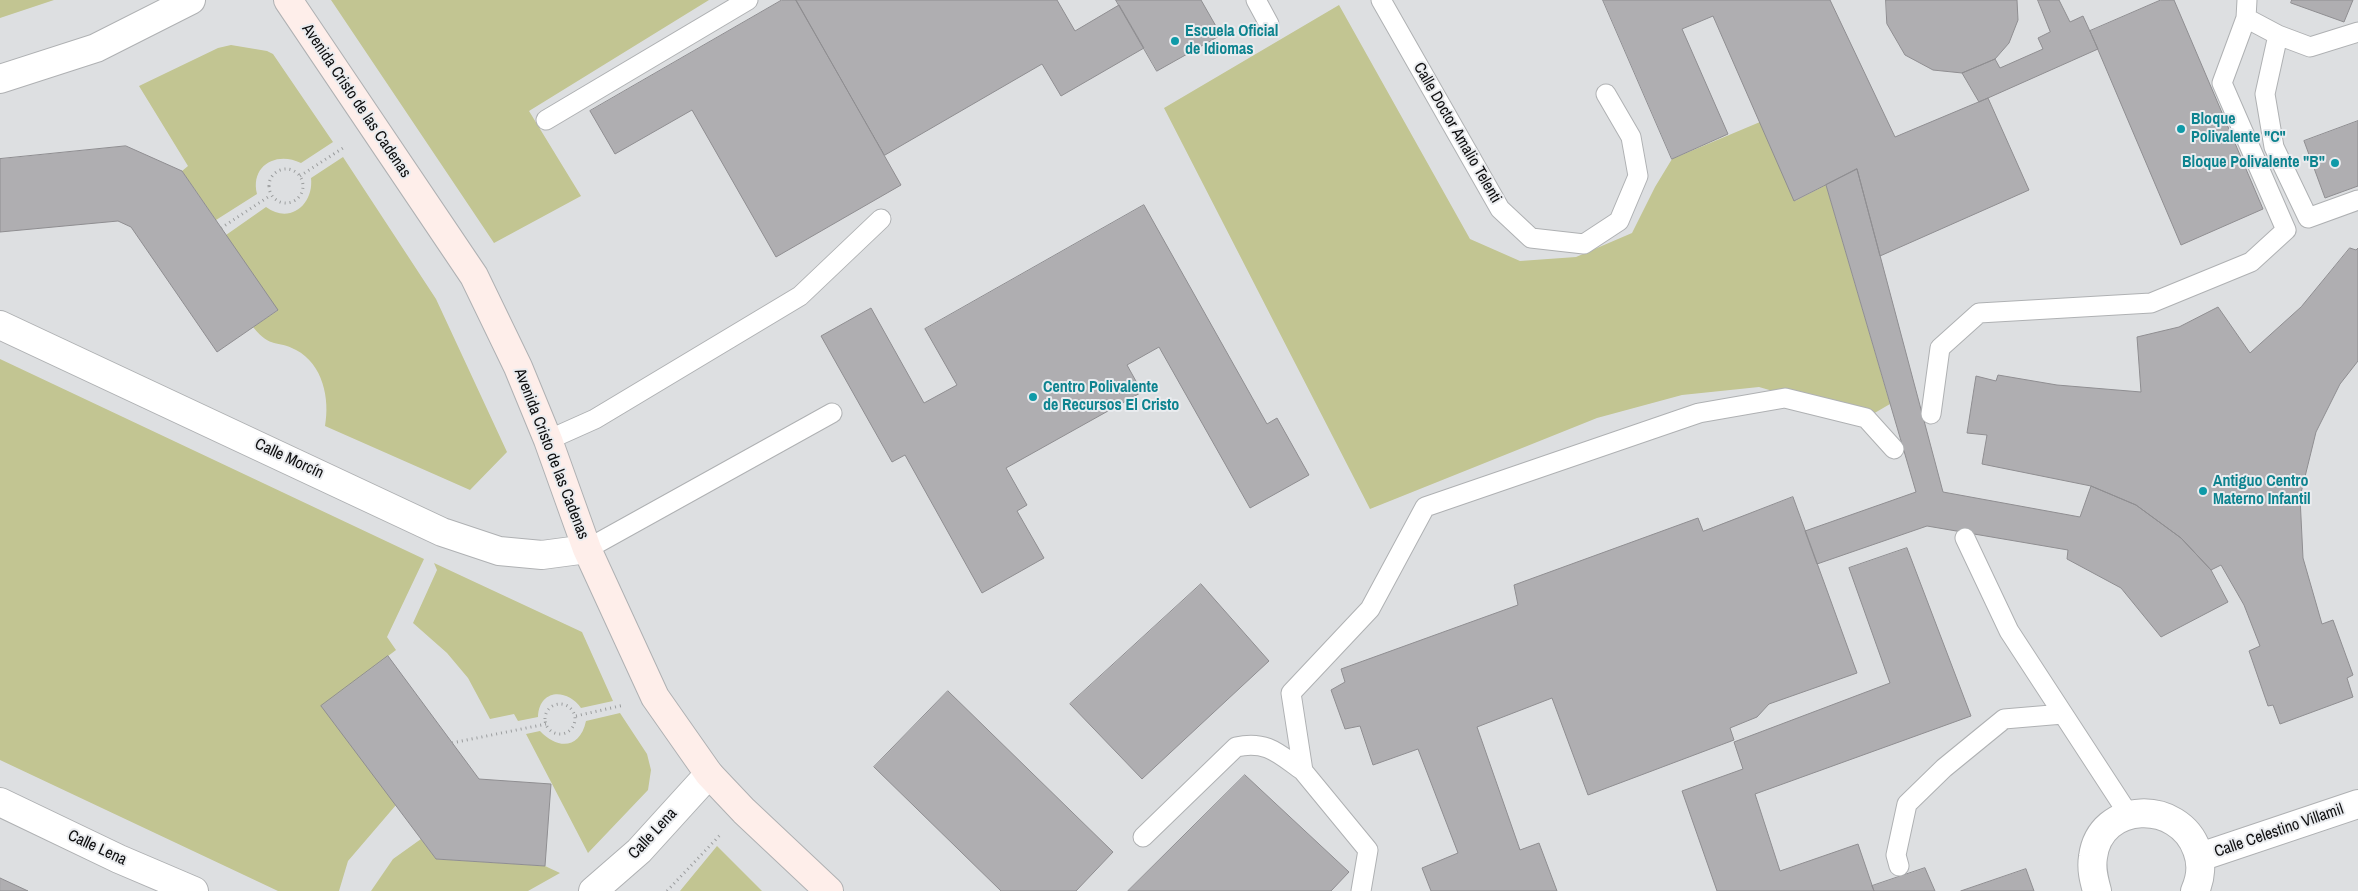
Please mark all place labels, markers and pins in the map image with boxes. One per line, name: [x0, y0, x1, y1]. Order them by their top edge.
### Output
place label: Escuela Oficial de Idiomas: [1185, 22, 1278, 60]
marker: Escuela Oficial de Idiomas: [1169, 35, 1181, 47]
place label: Bloque Polivalente "C": [2191, 110, 2286, 148]
marker: Bloque Polivalente "C": [2175, 123, 2187, 135]
place label: Bloque Polivalente "B": [2182, 153, 2325, 173]
marker: Bloque Polivalente "B": [2329, 157, 2341, 169]
place label: Centro Polivalente de Recursos El Cristo: [1043, 378, 1179, 416]
marker: Centro Polivalente de Recursos El Cristo: [1027, 391, 1039, 403]
place label: Antiguo Centro Materno Infantil: [2213, 472, 2311, 510]
marker: Antiguo Centro Materno Infantil: [2197, 485, 2209, 497]

